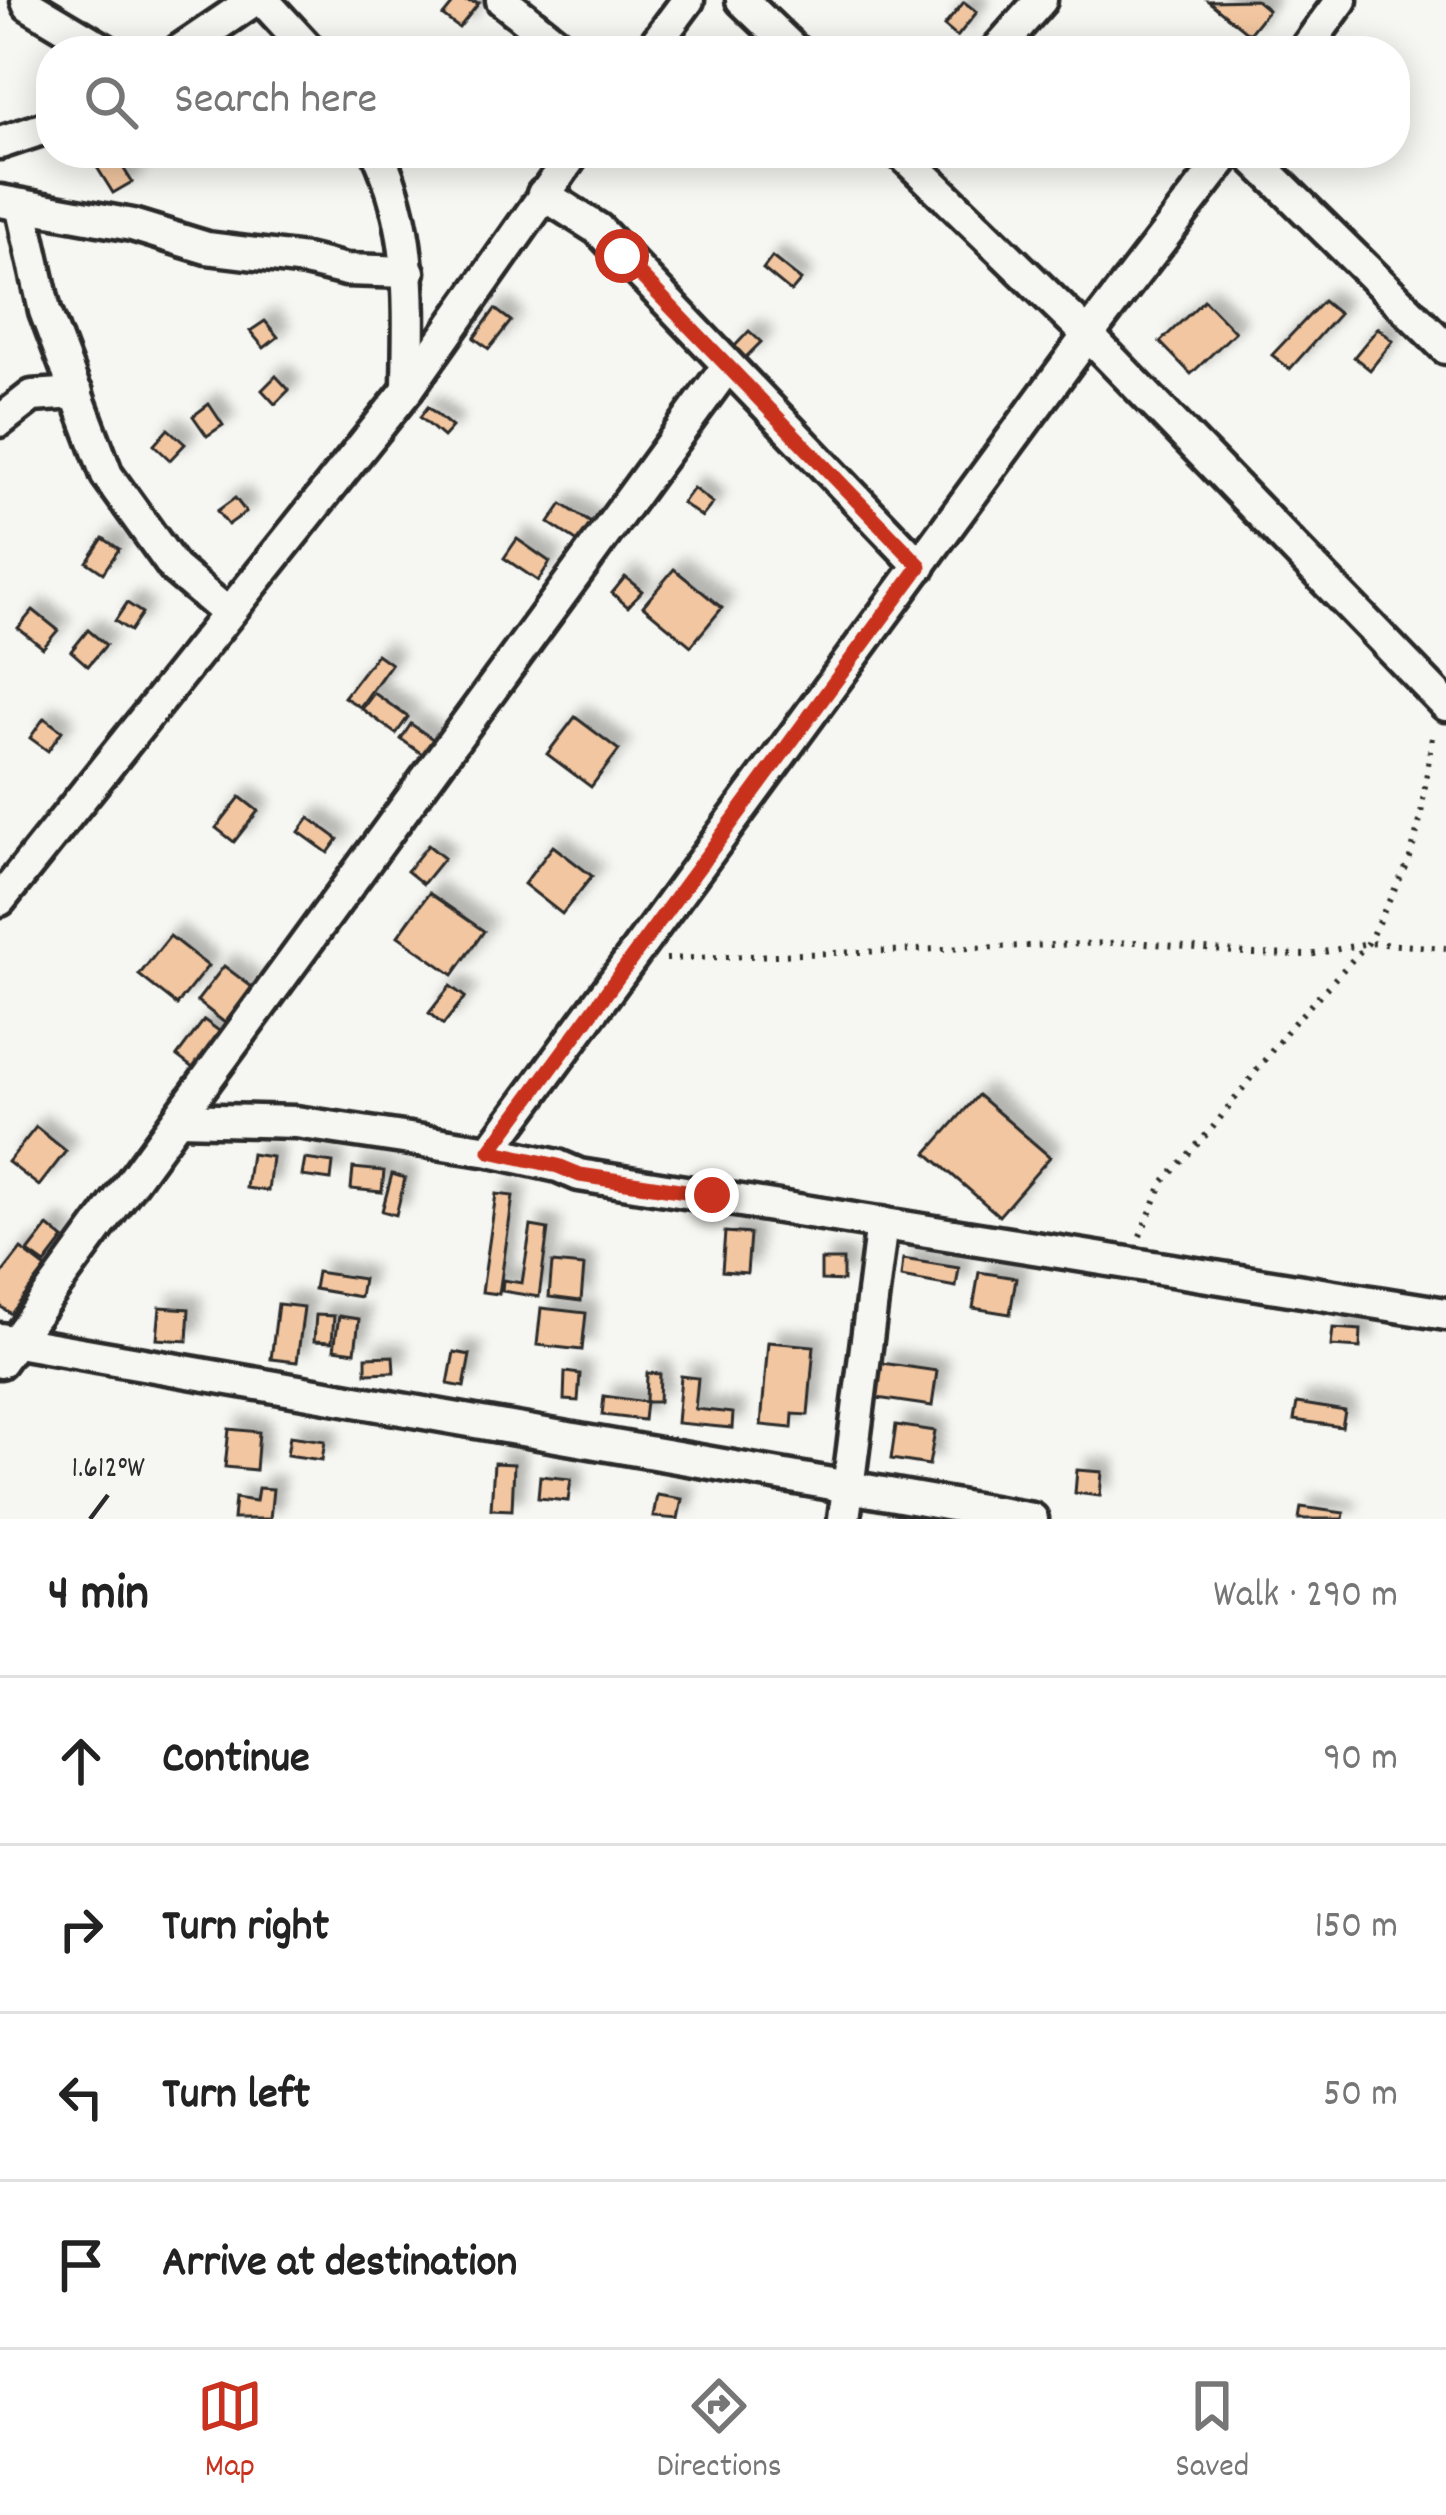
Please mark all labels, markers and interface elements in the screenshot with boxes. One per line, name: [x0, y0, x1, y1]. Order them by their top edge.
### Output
search box: [36, 36, 1410, 168]
icon: search: [78, 69, 144, 135]
text: Search here: [174, 70, 377, 134]
route start: [595, 229, 649, 283]
route end: [685, 1168, 739, 1222]
text: 1.612°W: [72, 1449, 145, 1492]
text: 4 min: [48, 1561, 149, 1633]
text: Walk · 290 m: [1213, 1570, 1398, 1625]
icon: ahead: [48, 1728, 114, 1794]
text: Continue: [162, 1729, 310, 1793]
text: 90 m: [1323, 1733, 1398, 1788]
icon: right: [48, 1896, 114, 1962]
text: Turn right: [162, 1897, 329, 1961]
text: 150 m: [1314, 1901, 1398, 1956]
icon: left: [48, 2064, 114, 2130]
text: Turn left: [162, 2065, 310, 2129]
text: 50 m: [1323, 2069, 1398, 2124]
icon: arrive: [48, 2232, 114, 2298]
text: Arrive at destination: [162, 2233, 517, 2297]
tab: Map: [197, 2373, 263, 2492]
tab: Directions: [657, 2373, 782, 2492]
tab: Saved: [1175, 2373, 1249, 2492]

